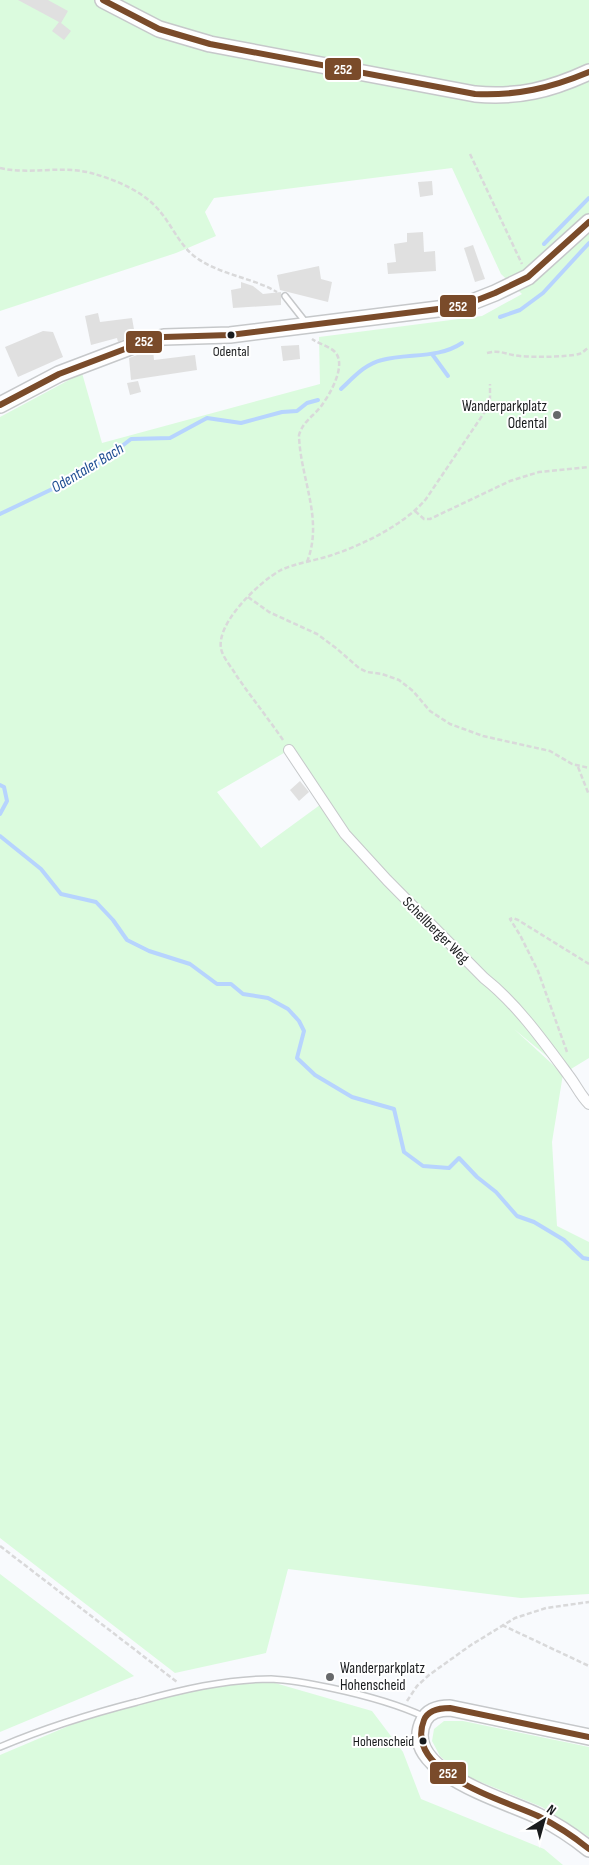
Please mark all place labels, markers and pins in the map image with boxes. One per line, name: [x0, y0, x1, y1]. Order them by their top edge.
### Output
marker: Odental: [226, 330, 236, 340]
place label: Odental: [213, 343, 249, 360]
place label: Wanderparkplatz Odental: [462, 397, 548, 433]
marker: Wanderparkplatz Odental: [551, 409, 563, 421]
place label: Wanderparkplatz Hohenscheid: [340, 1659, 426, 1695]
marker: Wanderparkplatz Hohenscheid: [324, 1671, 336, 1683]
place label: Hohenscheid: [353, 1733, 414, 1750]
marker: Hohenscheid: [418, 1736, 428, 1746]

